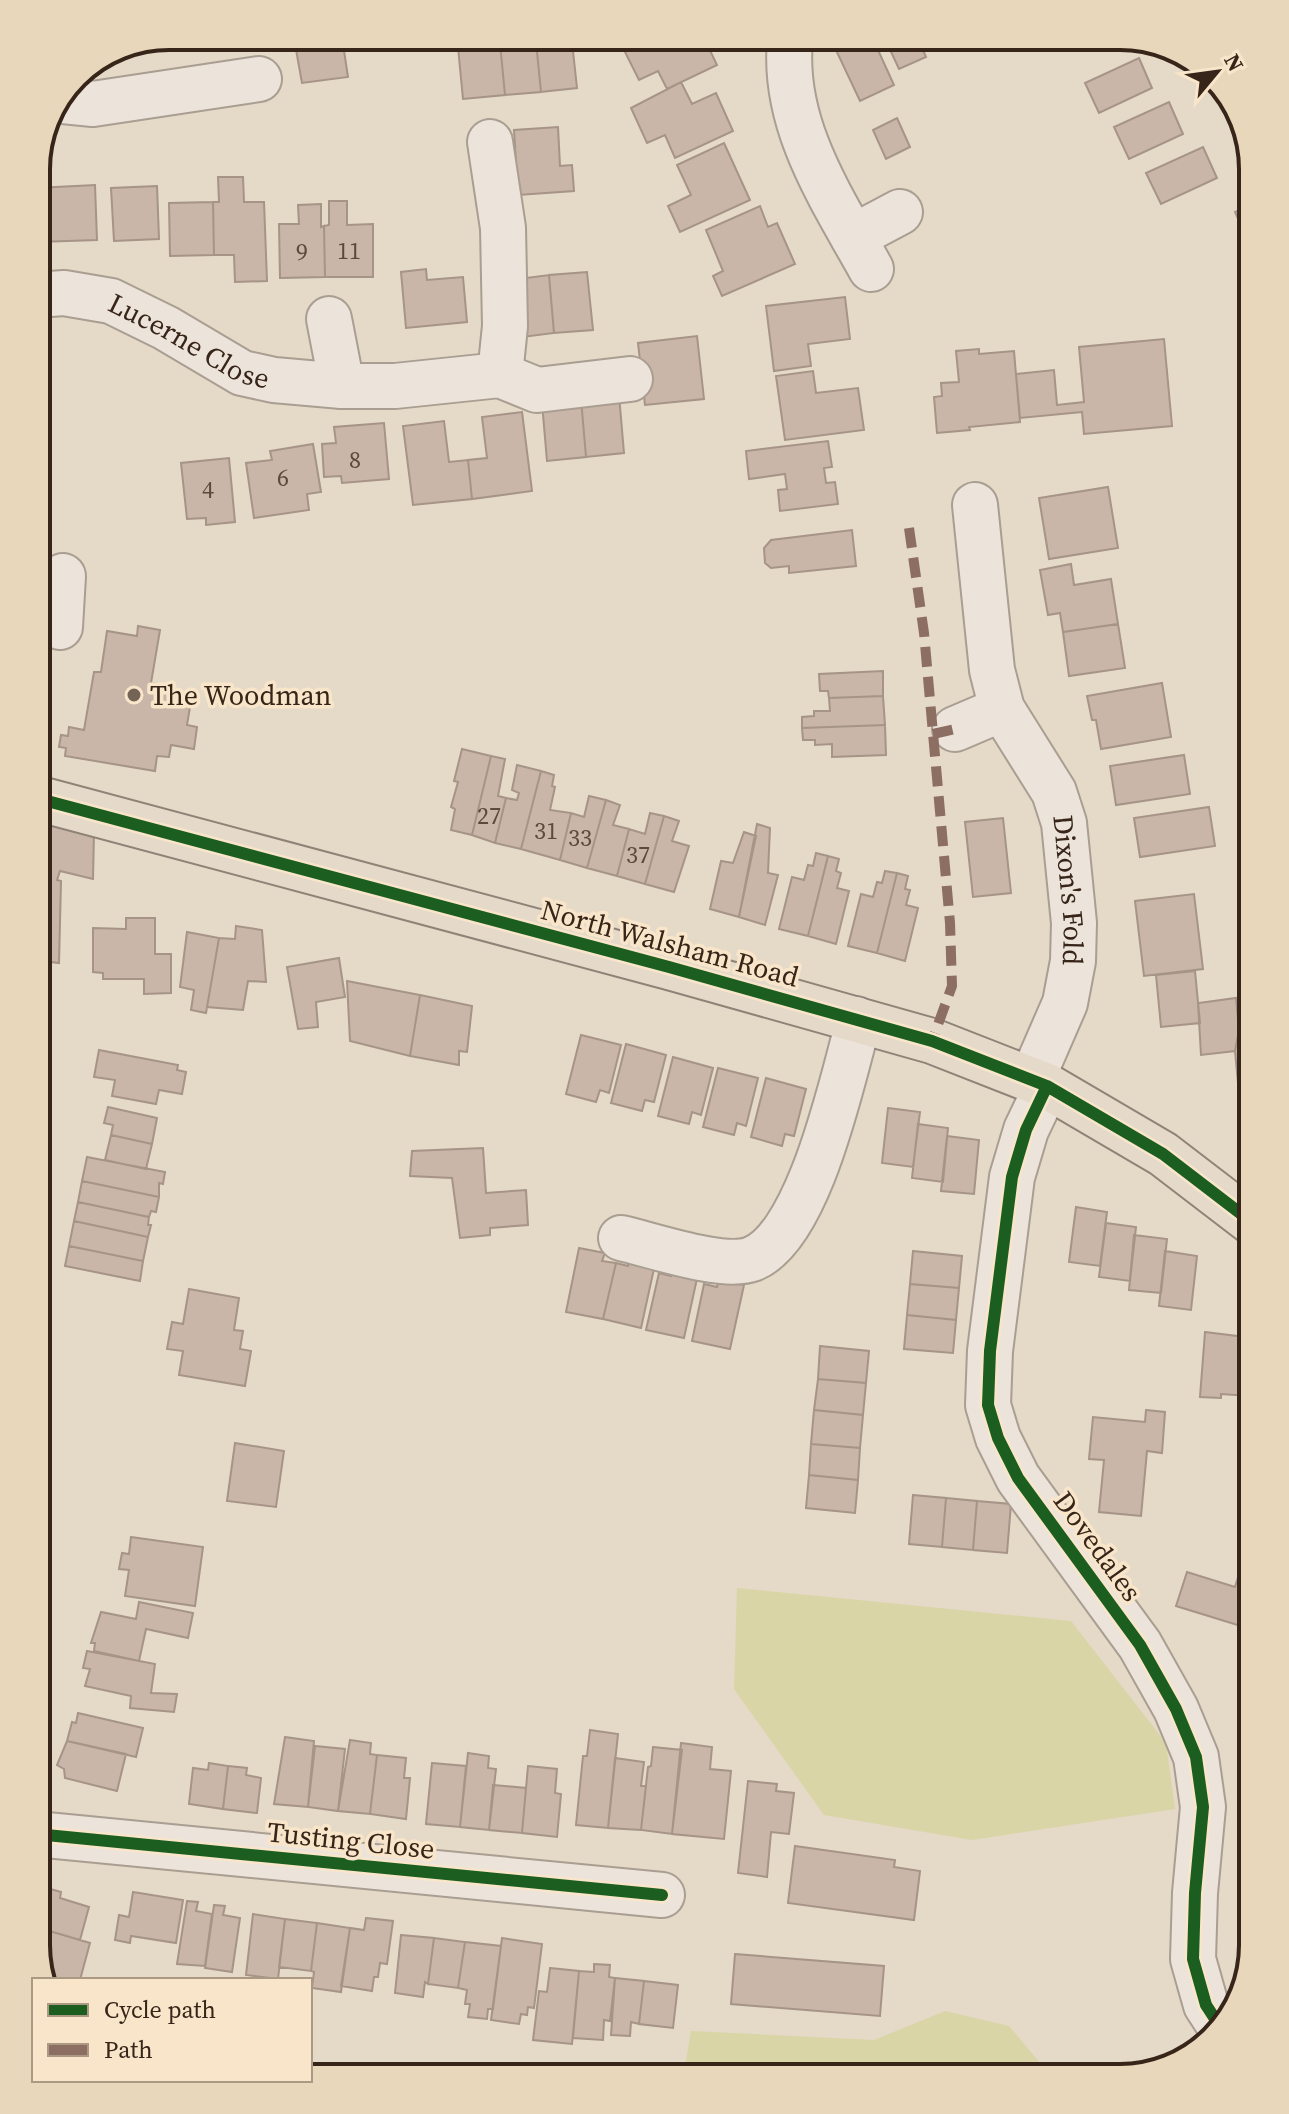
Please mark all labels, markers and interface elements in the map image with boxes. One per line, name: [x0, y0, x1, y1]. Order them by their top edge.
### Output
north arrow: [1177, 32, 1257, 112]
text: N: [1217, 48, 1251, 77]
house number: 11: [337, 234, 361, 267]
house number: 9: [296, 235, 308, 268]
street label: Lucerne Close: [102, 284, 273, 397]
house number: 8: [349, 443, 361, 476]
house number: 6: [277, 461, 289, 494]
house number: 4: [202, 473, 214, 506]
place label: The Woodman: [150, 676, 332, 714]
marker: The Woodman: [125, 686, 143, 704]
house number: 27: [477, 799, 501, 832]
street label: Dixon's Fold: [1044, 813, 1093, 966]
house number: 31: [534, 814, 558, 847]
house number: 33: [568, 821, 592, 854]
house number: 37: [626, 838, 650, 871]
street label: North Walsham Road: [537, 890, 803, 996]
street label: Dovedales: [1045, 1483, 1151, 1609]
street label: Tusting Close: [265, 1812, 437, 1868]
legend: [32, 1978, 312, 2082]
text: Cycle path: [104, 1993, 216, 2026]
text: Path: [104, 2033, 153, 2066]

